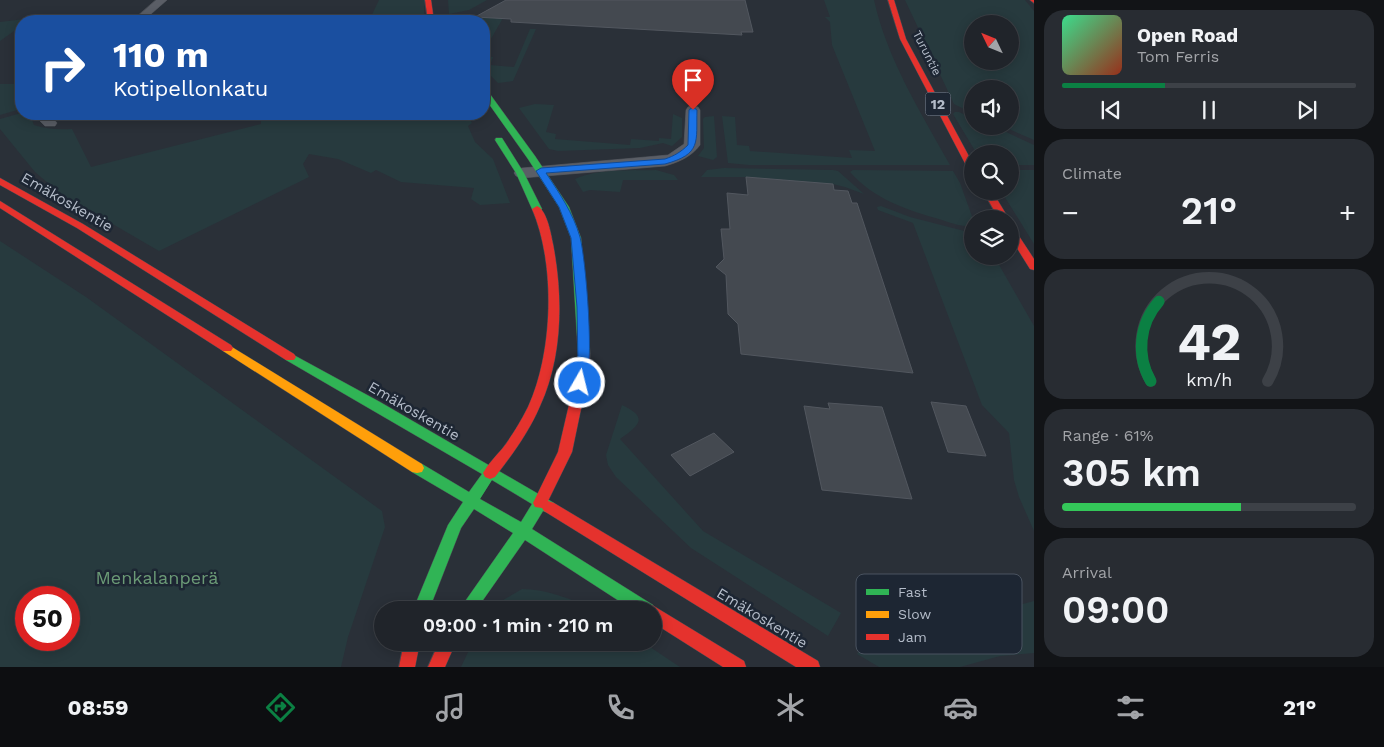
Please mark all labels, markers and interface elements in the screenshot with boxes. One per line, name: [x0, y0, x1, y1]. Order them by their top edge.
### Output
north arrow: [964, 15, 1019, 70]
map controls: [964, 15, 1019, 265]
text: Open Road: [1137, 24, 1238, 47]
street label: Turuntie: [910, 28, 944, 78]
text: 110 m: [113, 34, 209, 76]
icon: right: [30, 35, 95, 100]
text: Tom Ferris: [1137, 47, 1219, 66]
pin: [672, 59, 714, 110]
icon: arrive: [679, 66, 707, 94]
text: Kotipellonkatu: [113, 76, 268, 101]
button: sound: [964, 80, 1019, 135]
road number: 12: [926, 92, 950, 116]
icon: previous: [1097, 96, 1125, 124]
icon: pause: [1195, 96, 1223, 124]
icon: next: [1293, 96, 1321, 124]
button: search: [964, 145, 1019, 200]
text: Climate: [1062, 164, 1122, 183]
street label: Emäkoskentie: [18, 169, 116, 235]
text: 21°: [1181, 189, 1237, 233]
text: −: [1062, 196, 1079, 229]
text: +: [1339, 196, 1356, 229]
button: layers: [964, 210, 1019, 265]
text: 42: [1177, 312, 1241, 373]
position arrow: [553, 356, 605, 408]
text: km/h: [1186, 369, 1232, 390]
street label: Emäkoskentie: [365, 378, 463, 444]
text: Range · 61%: [1062, 426, 1154, 445]
text: 305 km: [1062, 451, 1201, 495]
text: Arrival: [1062, 563, 1112, 582]
park label: Menkalanperä: [96, 567, 218, 588]
legend: [856, 574, 1022, 654]
street label: Emäkoskentie: [713, 584, 811, 652]
text: Fast: [898, 584, 927, 600]
speed limit sign: 50: [15, 586, 80, 651]
text: 09:00: [1062, 588, 1169, 632]
text: Slow: [898, 606, 931, 622]
text: 09:00 · 1 min · 210 m: [423, 614, 613, 637]
text: Jam: [898, 629, 927, 645]
icon: directions: [263, 690, 298, 725]
icon: music: [433, 690, 468, 725]
icon: phone: [603, 690, 638, 725]
icon: climate: [773, 690, 808, 725]
icon: car: [943, 690, 978, 725]
icon: filters: [1113, 690, 1148, 725]
text: 08:59: [67, 695, 128, 720]
text: 21°: [1283, 695, 1317, 720]

